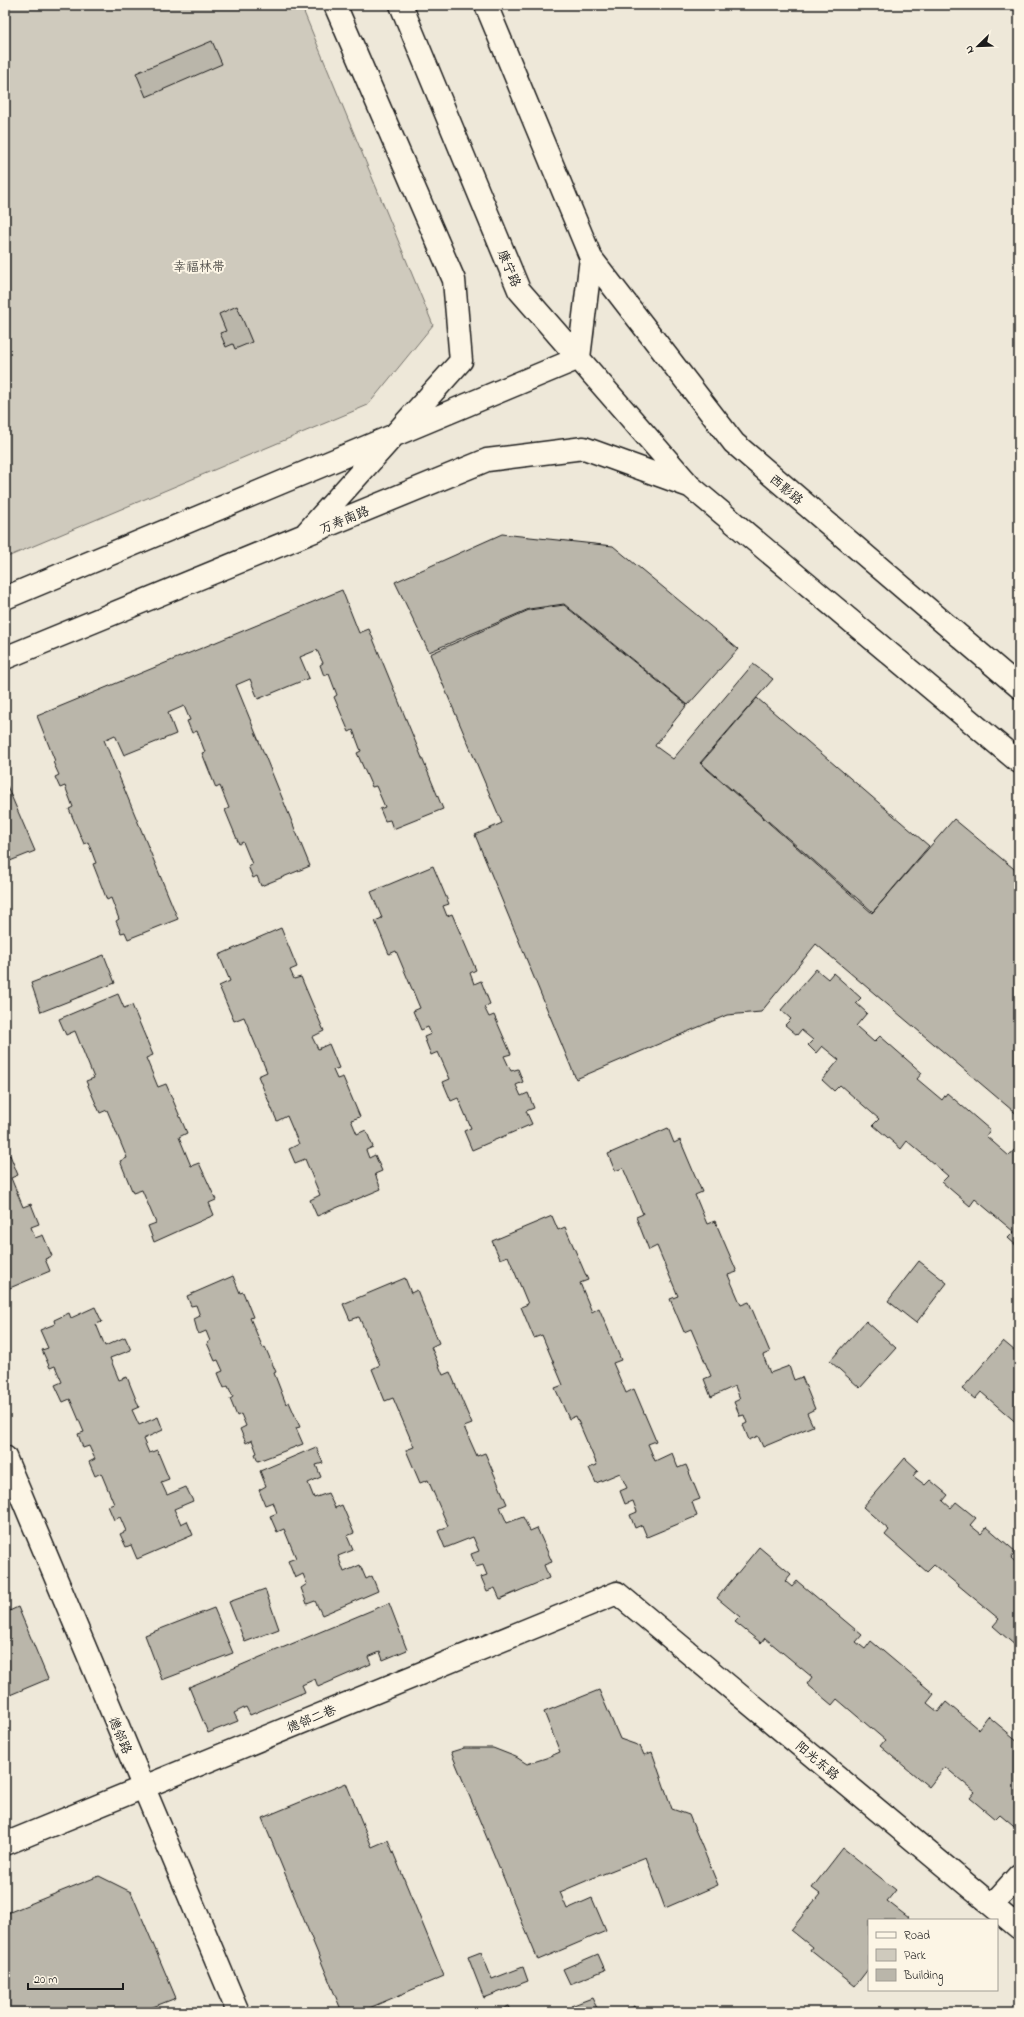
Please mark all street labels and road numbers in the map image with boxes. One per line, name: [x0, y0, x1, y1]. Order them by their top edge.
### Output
street label: 康宁路: [492, 247, 525, 290]
street label: 西影路: [765, 470, 807, 510]
street label: 万寿南路: [317, 502, 372, 539]
street label: 德邻二巷: [284, 1701, 339, 1738]
street label: 德邻路: [103, 1714, 136, 1757]
street label: 阳光东路: [791, 1737, 843, 1785]

